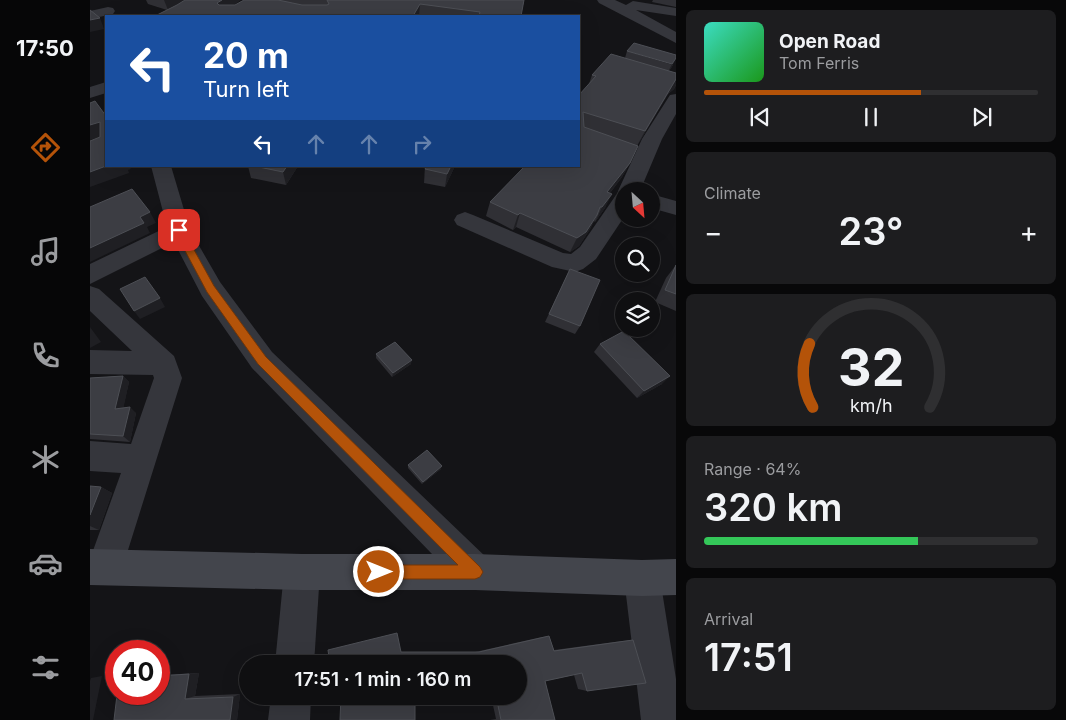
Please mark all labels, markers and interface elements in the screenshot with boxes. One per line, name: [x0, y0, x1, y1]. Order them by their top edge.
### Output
text: Open Road: [779, 30, 880, 53]
text: 20 m: [203, 34, 289, 76]
text: 17:50: [16, 35, 74, 61]
icon: left: [120, 35, 185, 100]
text: Tom Ferris: [779, 53, 859, 73]
text: Turn left: [203, 76, 289, 102]
icon: previous: [746, 103, 774, 131]
icon: pause: [857, 103, 885, 131]
icon: next: [968, 103, 996, 131]
icon: directions: [28, 130, 63, 165]
icon: left: [249, 130, 277, 158]
icon: ahead: [302, 130, 330, 158]
icon: ahead: [355, 130, 383, 158]
icon: right: [408, 130, 436, 158]
north arrow: [615, 182, 660, 228]
map controls: [615, 182, 660, 337]
text: Climate: [704, 183, 761, 203]
text: 23°: [839, 208, 903, 254]
pin: [158, 209, 200, 251]
text: −: [704, 215, 723, 249]
text: +: [1019, 215, 1038, 249]
icon: arrive: [165, 216, 193, 244]
icon: music: [28, 234, 63, 269]
button: search: [615, 237, 660, 282]
button: layers: [615, 292, 660, 337]
text: 32: [838, 336, 904, 399]
icon: phone: [28, 338, 63, 373]
text: km/h: [850, 395, 892, 416]
icon: climate: [28, 442, 63, 477]
text: Range · 64%: [704, 459, 801, 479]
text: 320 km: [704, 484, 842, 530]
position arrow: [352, 545, 404, 597]
icon: car: [28, 546, 63, 581]
text: Arrival: [704, 609, 753, 629]
text: 17:51: [704, 634, 793, 680]
speed limit sign: 40: [105, 640, 170, 705]
icon: filters: [28, 650, 63, 685]
text: 17:51 · 1 min · 160 m: [295, 668, 471, 691]

